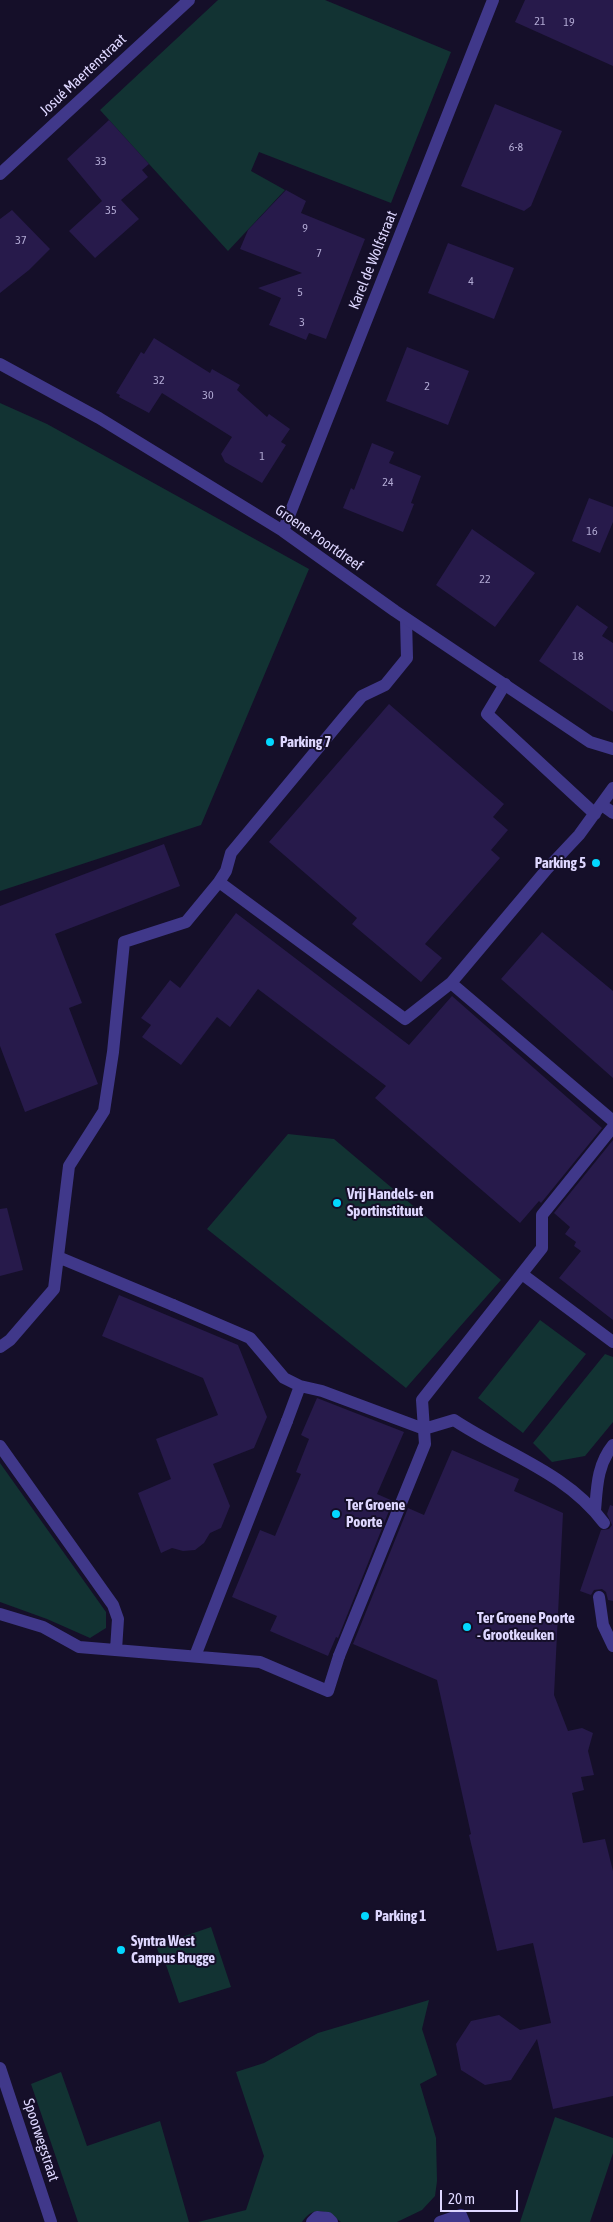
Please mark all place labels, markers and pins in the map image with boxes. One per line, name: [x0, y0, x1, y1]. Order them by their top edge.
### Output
place label: Parking 7: [280, 733, 331, 751]
marker: Parking 7: [264, 736, 276, 748]
place label: Parking 5: [535, 854, 586, 872]
marker: Parking 5: [590, 857, 602, 869]
place label: Vrij Handels- en Sportinstituut: [347, 1185, 434, 1220]
marker: Vrij Handels- en Sportinstituut: [331, 1197, 343, 1209]
place label: Ter Groene Poorte: [346, 1496, 405, 1531]
marker: Ter Groene Poorte: [330, 1508, 342, 1520]
place label: Ter Groene Poorte - Grootkeuken: [477, 1609, 575, 1644]
marker: Ter Groene Poorte - Grootkeuken: [461, 1621, 473, 1633]
place label: Parking 1: [375, 1907, 426, 1925]
marker: Parking 1: [359, 1910, 371, 1922]
place label: Syntra West Campus Brugge: [131, 1932, 215, 1967]
marker: Syntra West Campus Brugge: [115, 1944, 127, 1956]

